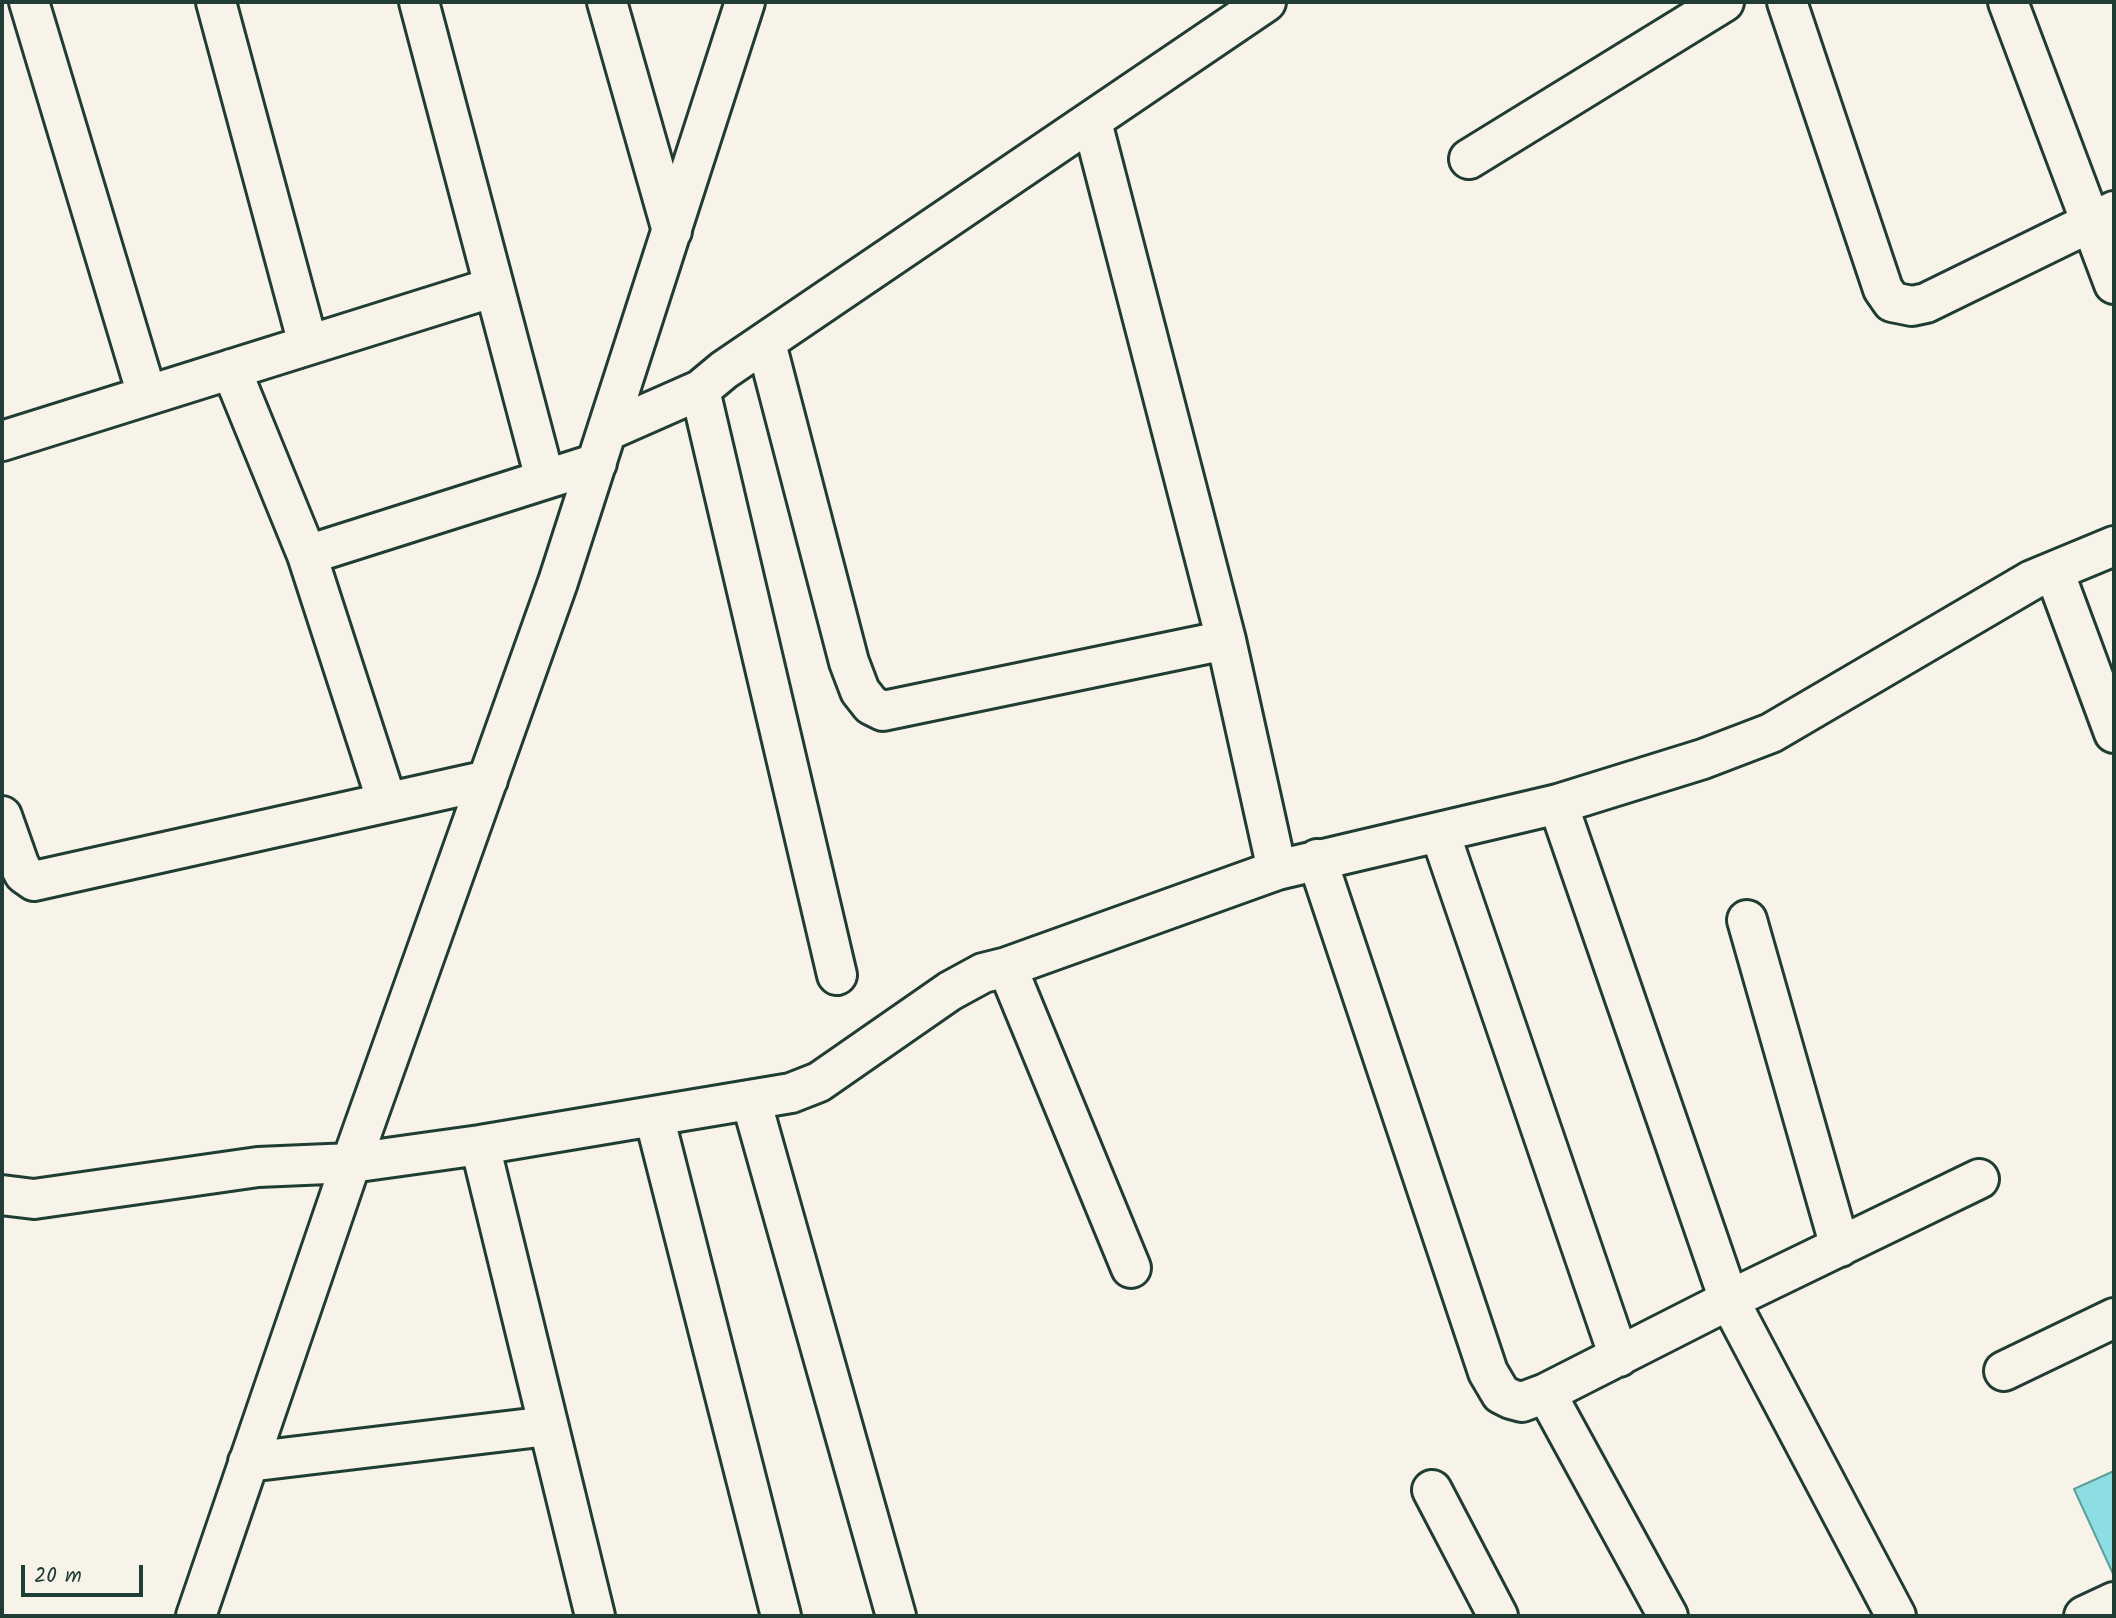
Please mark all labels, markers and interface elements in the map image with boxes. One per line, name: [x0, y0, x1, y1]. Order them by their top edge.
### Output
scale bar: [24, 1552, 147, 1596]
text: 20 m: [34, 1560, 82, 1593]

